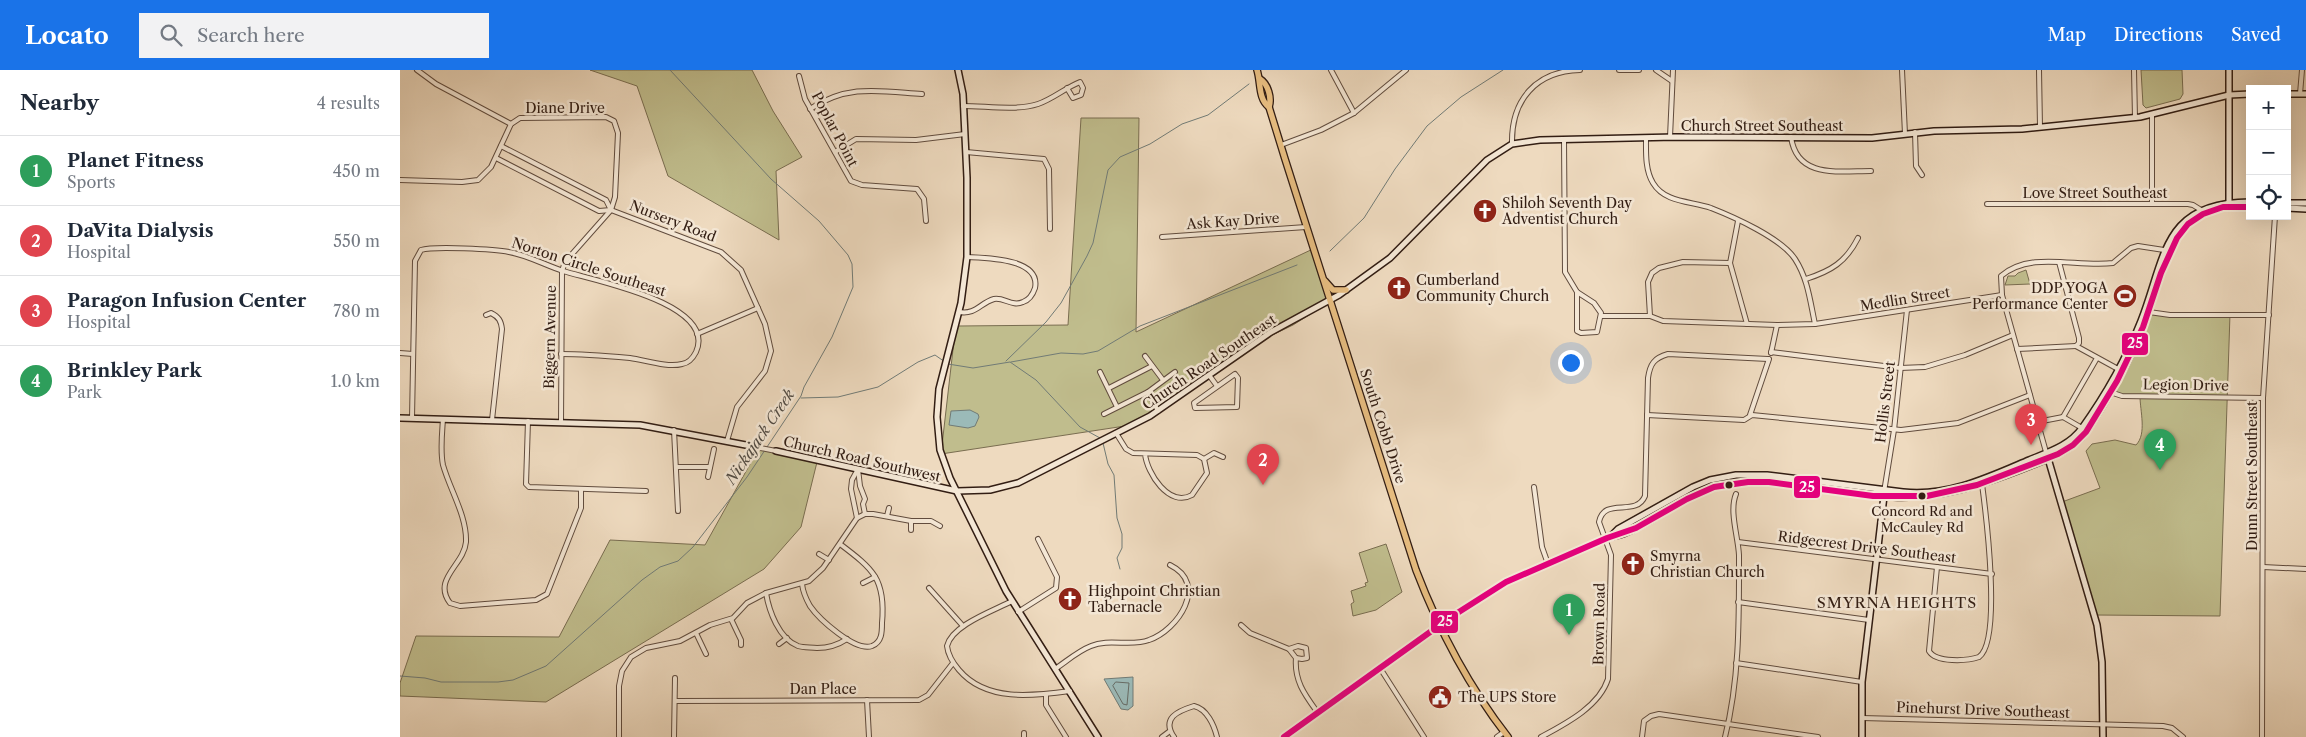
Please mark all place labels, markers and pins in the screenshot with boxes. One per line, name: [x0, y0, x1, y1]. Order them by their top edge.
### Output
place label: Shiloh Seventh Day Adventist Church: [1501, 194, 1632, 228]
church icon: Shiloh Seventh Day Adventist Church: [1472, 198, 1498, 224]
place label: Cumberland Community Church: [1416, 271, 1549, 305]
church icon: Cumberland Community Church: [1386, 275, 1412, 301]
place label: DDP YOGA Performance Center: [1972, 279, 2109, 313]
sports icon: DDP YOGA Performance Center: [2112, 283, 2138, 309]
pin: 3: [2015, 404, 2047, 445]
pin: 4: [2144, 429, 2176, 470]
pin: 2: [1247, 444, 1279, 485]
unlabelled marker: [1724, 480, 1734, 490]
marker: Concord Rd and McCauley Rd: [1917, 491, 1927, 501]
place label: Concord Rd and McCauley Rd: [1871, 503, 1973, 535]
place label: Smyrna Christian Church: [1650, 547, 1765, 581]
church icon: Smyrna Christian Church: [1620, 551, 1646, 577]
place label: Highpoint Christian Tabernacle: [1088, 582, 1221, 616]
church icon: Highpoint Christian Tabernacle: [1057, 586, 1083, 612]
pin: 1: [1553, 594, 1585, 635]
public building icon: The UPS Store: [1427, 684, 1453, 710]
place label: The UPS Store: [1458, 688, 1557, 706]

